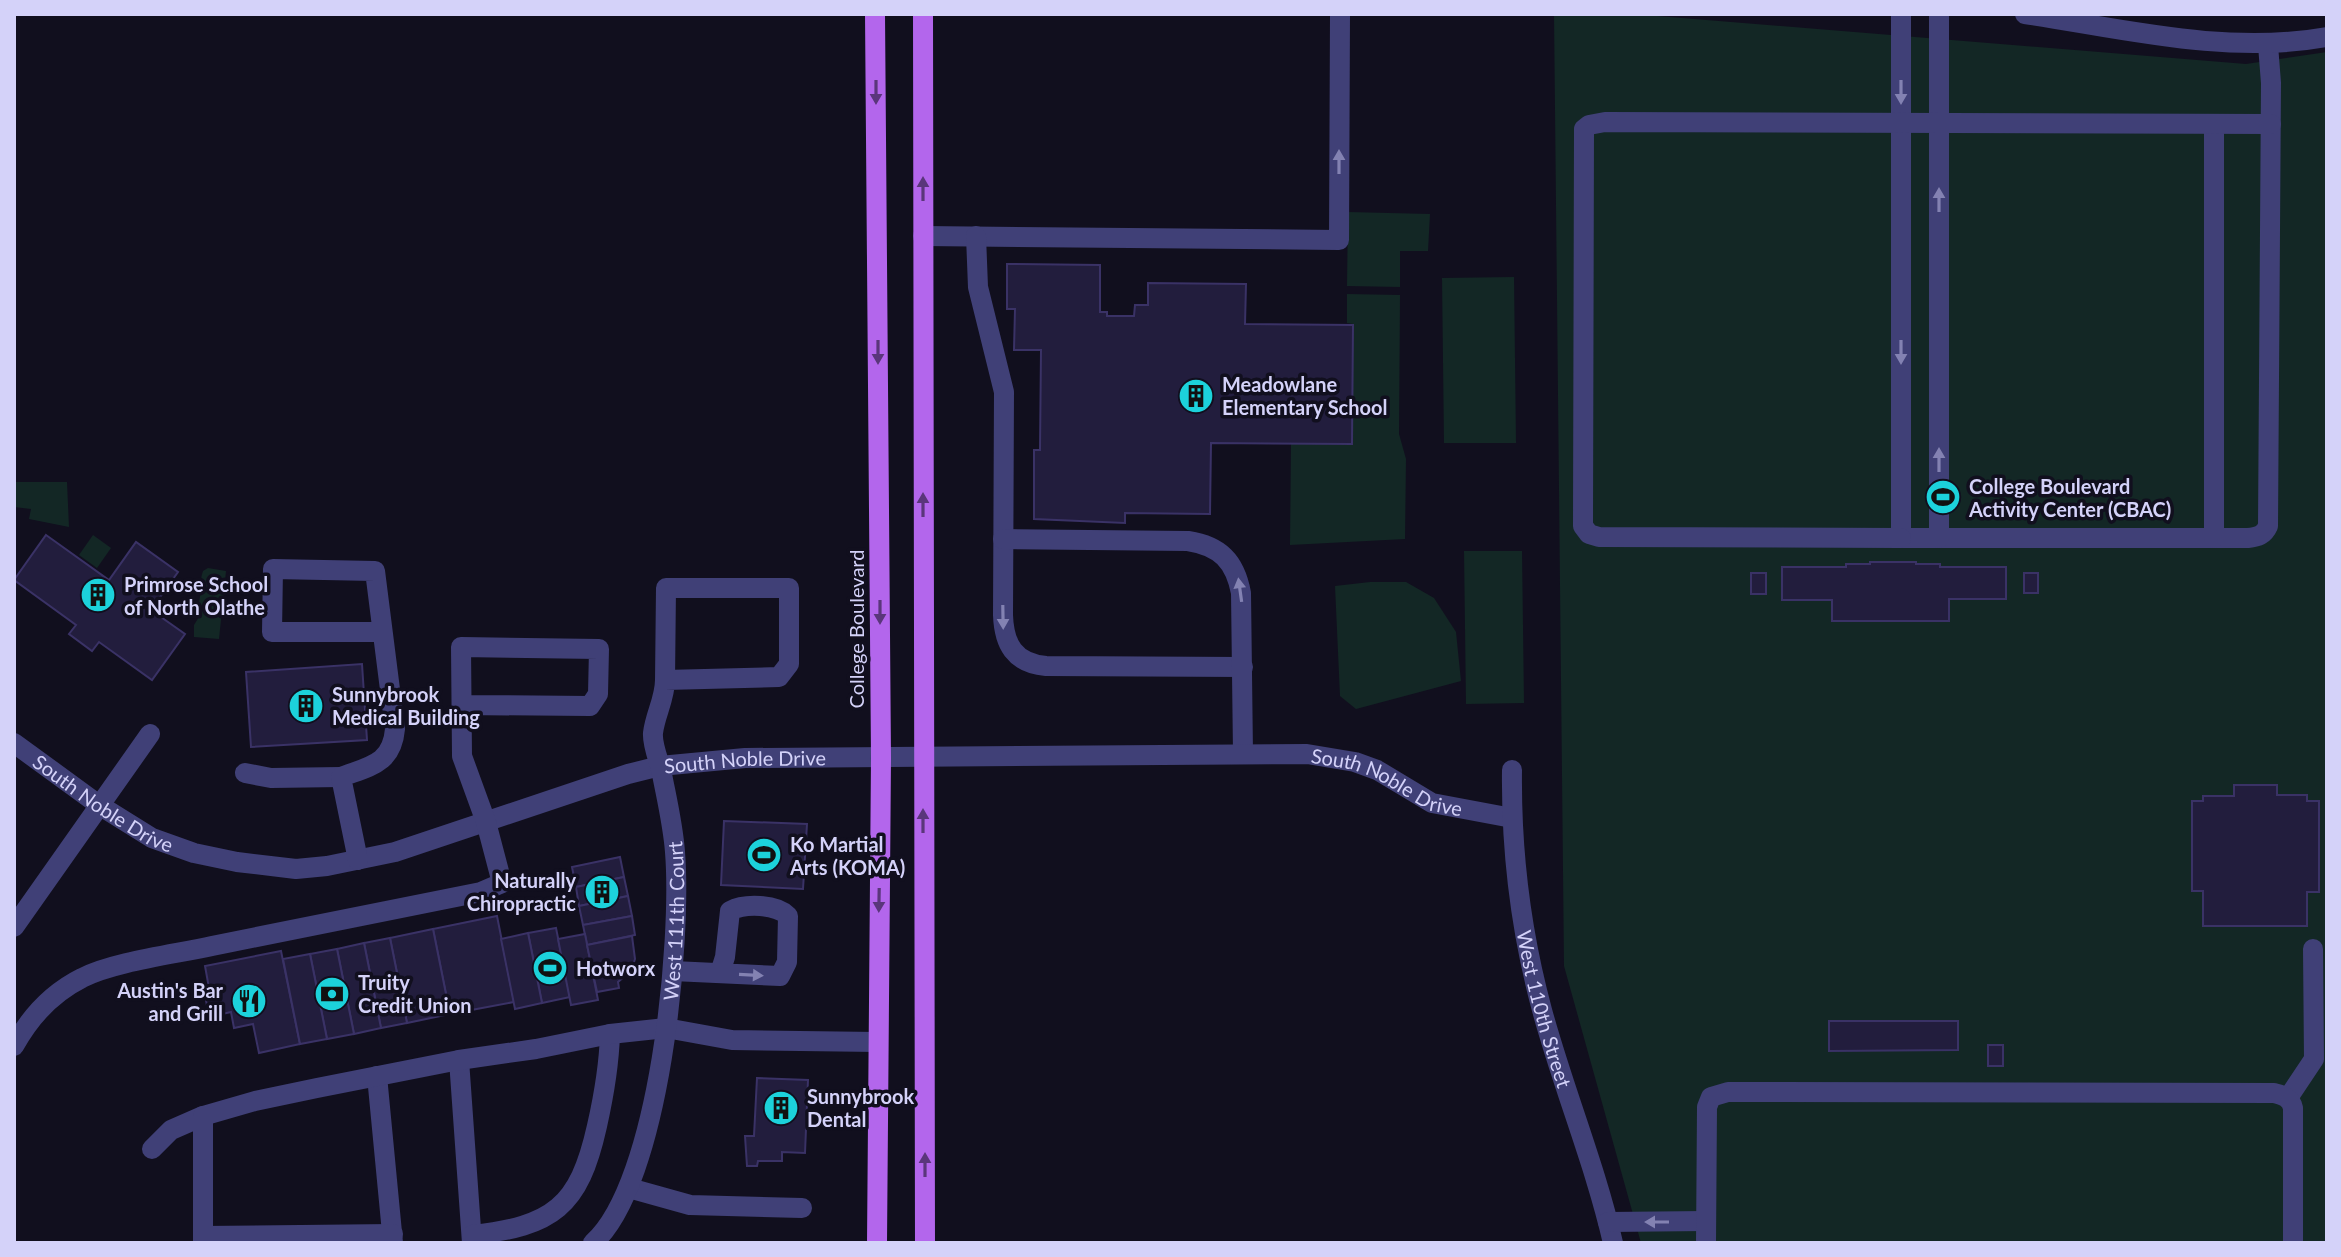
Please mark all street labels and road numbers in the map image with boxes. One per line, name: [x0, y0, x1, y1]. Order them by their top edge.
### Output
street label: College Boulevard: [844, 550, 868, 708]
street label: South Noble Drive: [1310, 743, 1464, 820]
street label: South Noble Drive: [663, 745, 826, 778]
street label: South Noble Drive: [29, 749, 176, 857]
street label: West 111th Court: [658, 840, 688, 1002]
street label: West 110th Street: [1513, 928, 1577, 1091]

